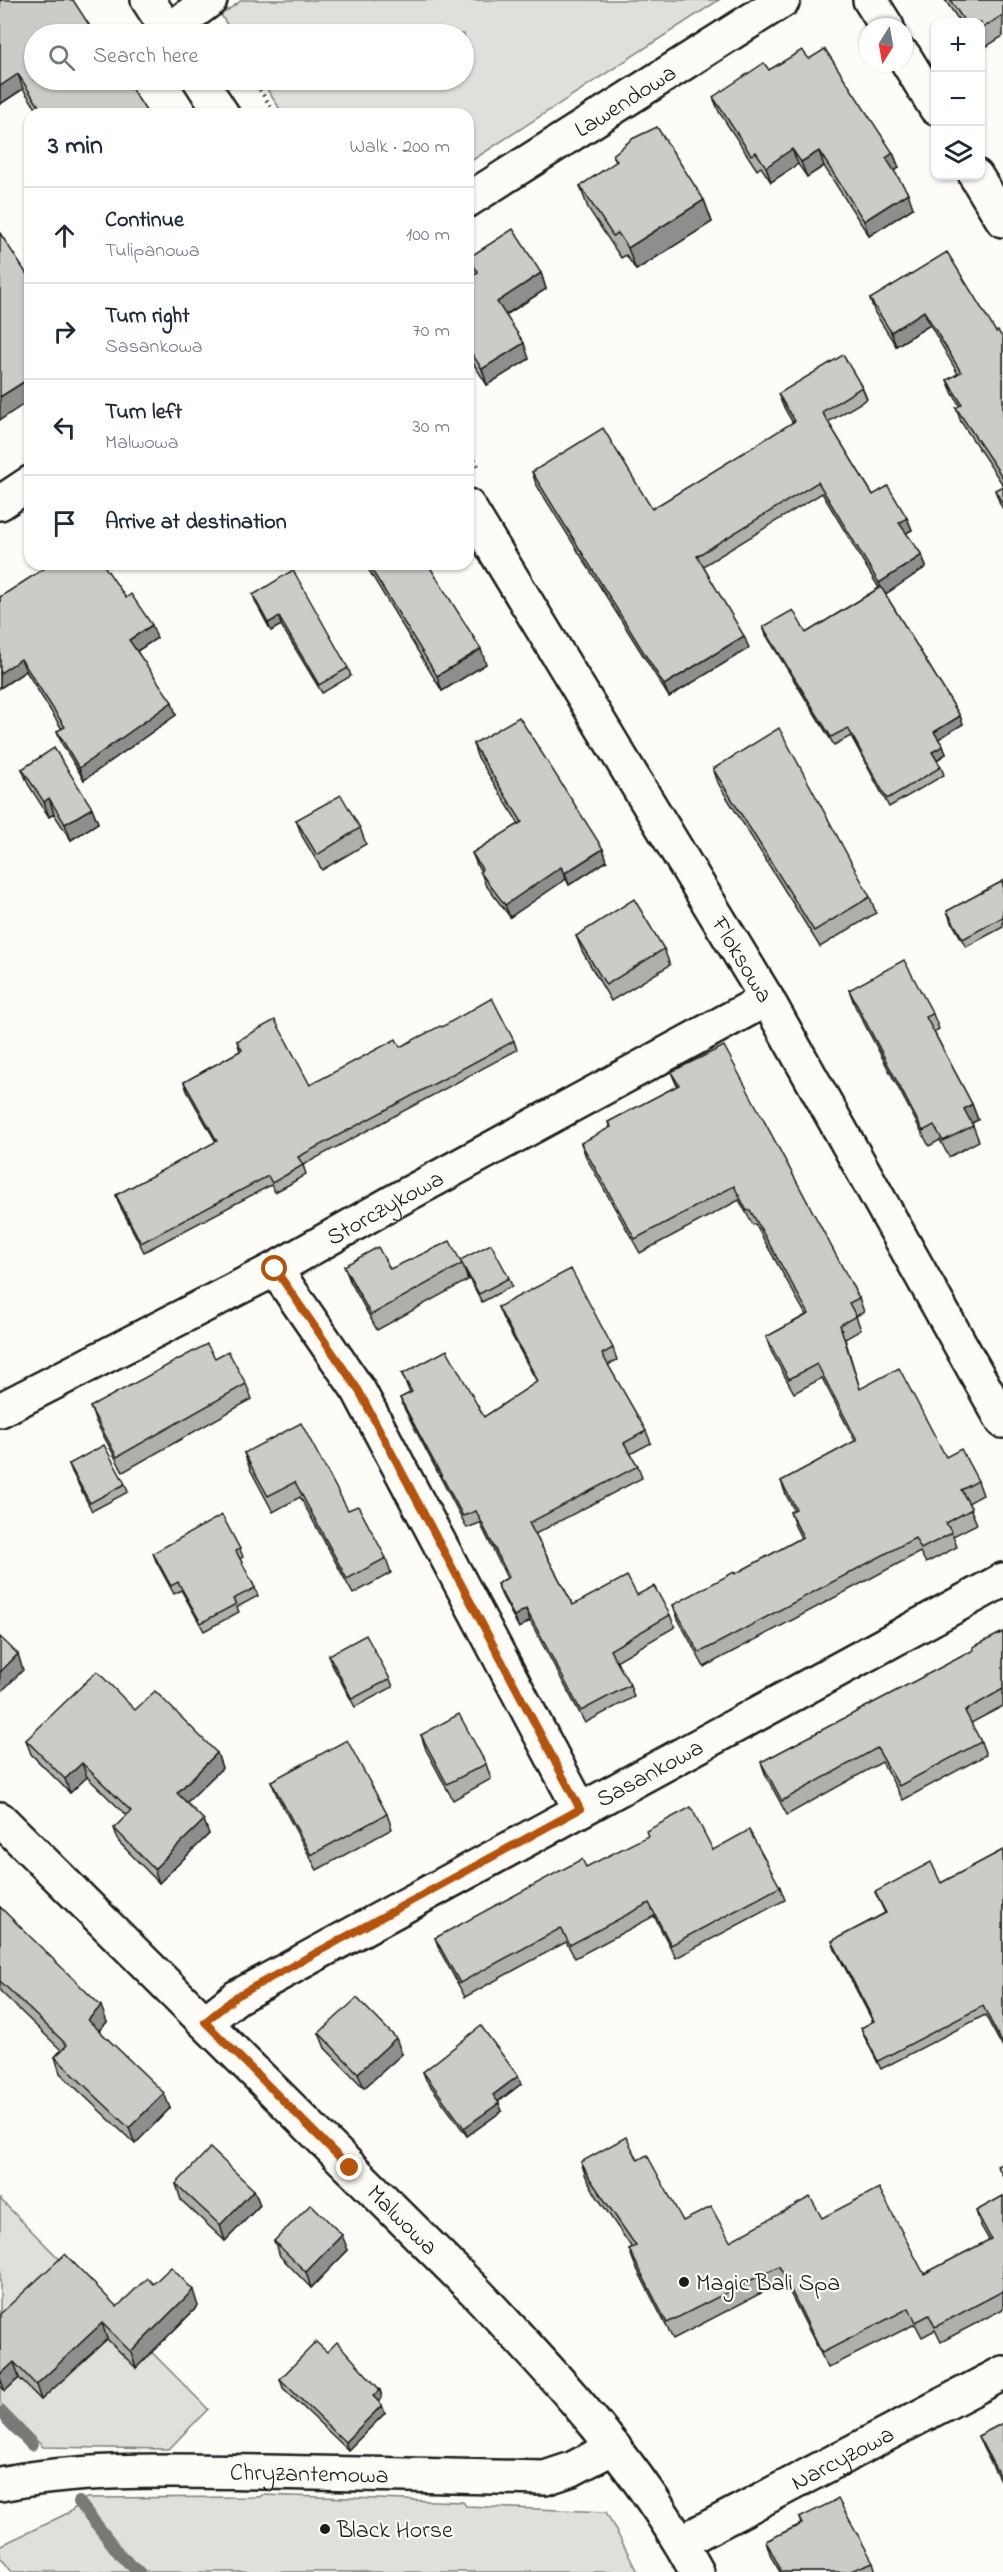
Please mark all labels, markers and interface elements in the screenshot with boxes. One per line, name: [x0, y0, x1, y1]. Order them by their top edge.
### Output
north arrow: [859, 18, 913, 72]
map controls: [931, 18, 985, 180]
button: +: [931, 18, 985, 72]
search box: [24, 24, 474, 90]
icon: search: [45, 41, 78, 74]
text: Search here: [93, 41, 198, 73]
street label: Lawendowa: [568, 57, 684, 148]
button: −: [931, 72, 985, 126]
button: layers: [931, 126, 985, 180]
text: 3 min: [48, 128, 103, 166]
text: Walk · 200 m: [350, 133, 450, 162]
text: Continue: [105, 205, 184, 237]
icon: ahead: [48, 219, 81, 252]
text: 100 m: [406, 221, 450, 250]
text: Tulipanowa: [105, 237, 199, 266]
text: Turn right: [105, 301, 190, 333]
icon: right: [48, 315, 81, 348]
text: 70 m: [413, 317, 450, 346]
text: Sasankowa: [105, 333, 203, 362]
text: Turn left: [105, 397, 182, 429]
icon: left: [48, 411, 81, 444]
text: 30 m: [413, 413, 450, 442]
text: Malwowa: [105, 429, 179, 458]
icon: arrive: [48, 507, 81, 540]
text: Arrive at destination: [105, 507, 287, 539]
street label: Floksowa: [701, 910, 780, 1010]
street label: Storczykowa: [321, 1163, 451, 1256]
route start: [261, 1255, 287, 1281]
street label: Sasankowa: [591, 1731, 710, 1818]
route end: [336, 2154, 362, 2180]
street label: Malwowa: [357, 2178, 445, 2265]
place label: Magic Bali Spa: [696, 2267, 840, 2302]
marker: Magic Bali Spa: [677, 2275, 691, 2289]
street label: Narcyzowa: [786, 2418, 901, 2501]
street label: Chryzantemowa: [229, 2456, 389, 2495]
place label: Black Horse: [336, 2514, 453, 2549]
marker: Black Horse: [318, 2522, 332, 2536]

